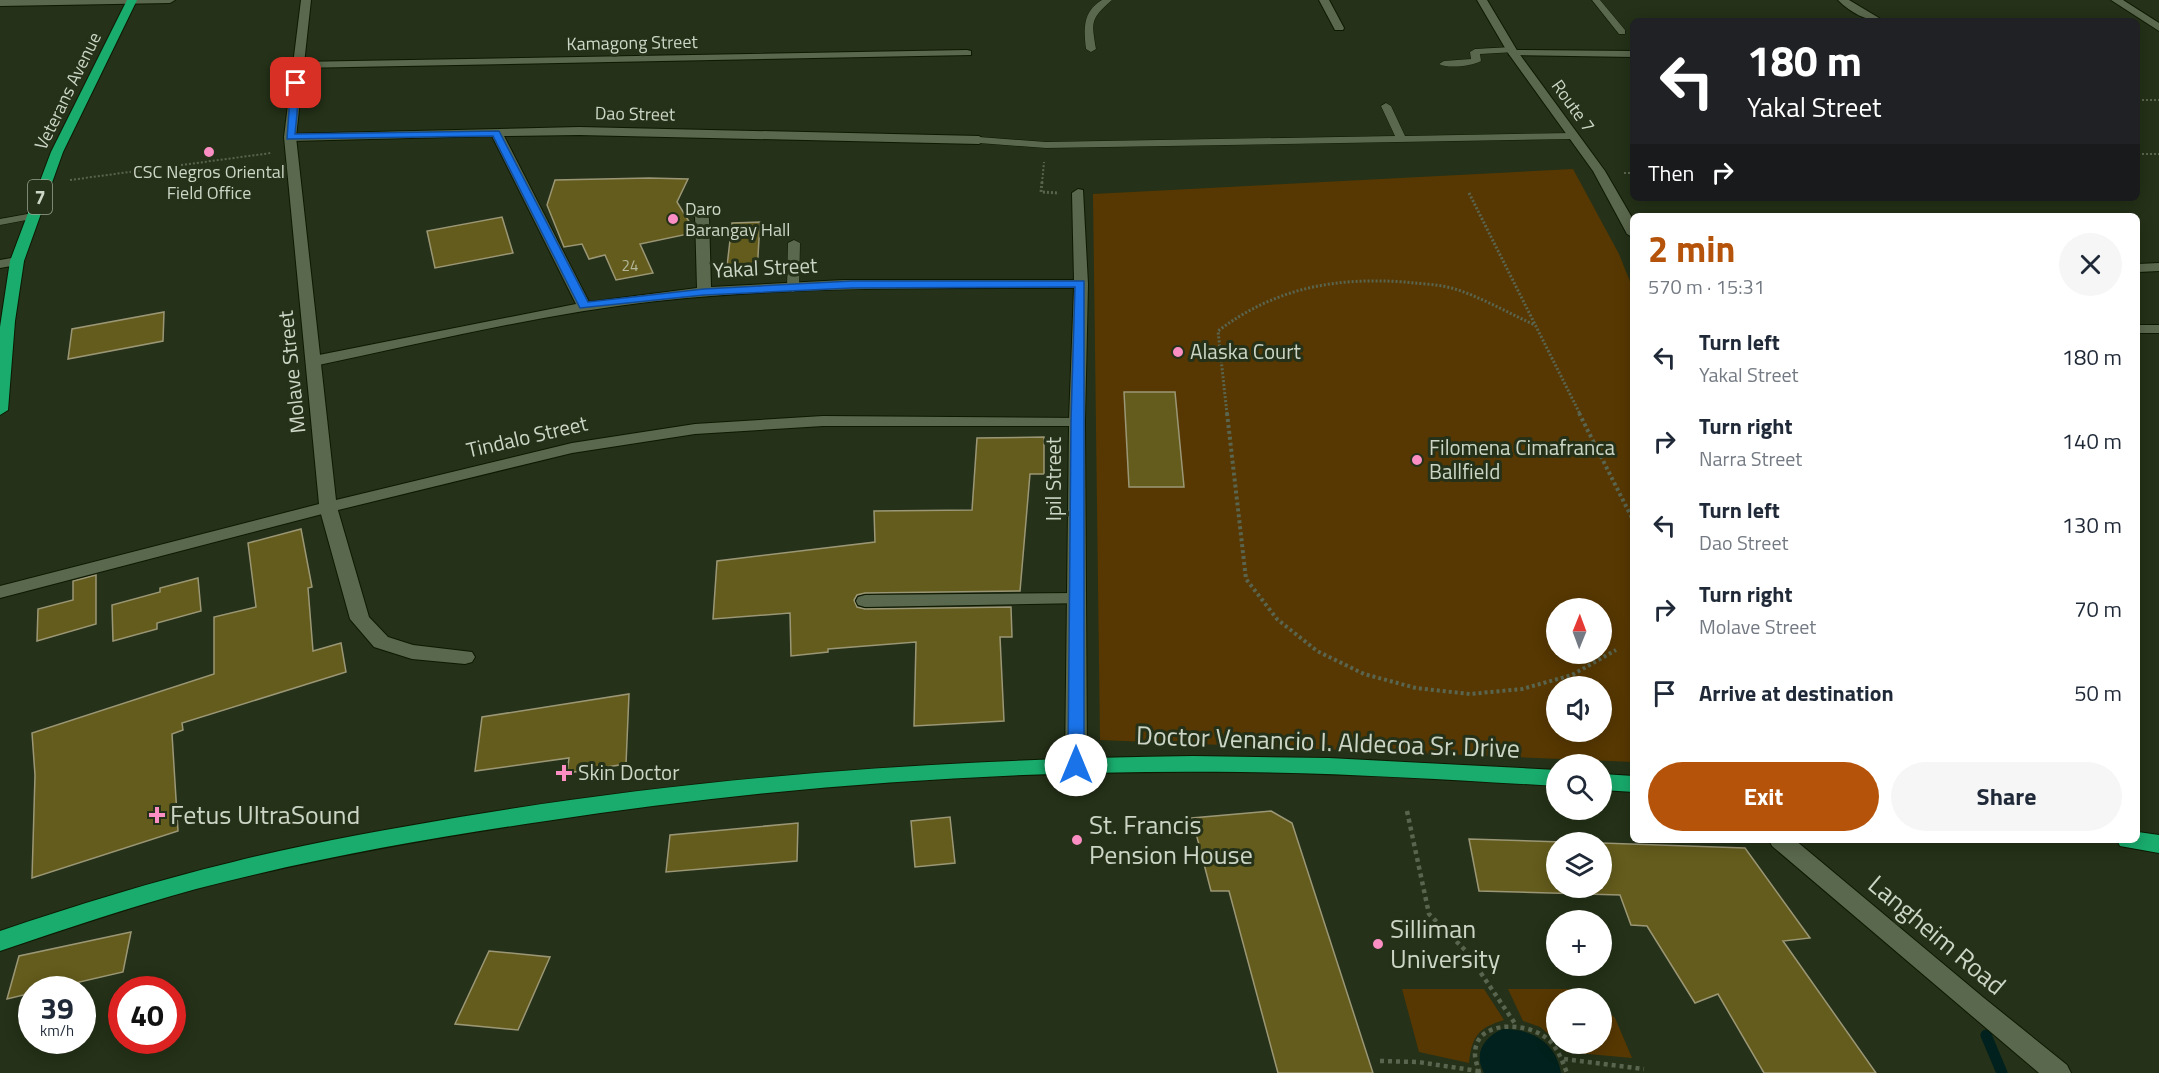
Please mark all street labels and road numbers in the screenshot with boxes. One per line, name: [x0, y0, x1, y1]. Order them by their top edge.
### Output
street label: Veterans Avenue: [27, 27, 108, 154]
street label: Kamagong Street: [566, 28, 699, 57]
street label: Route 7: [1545, 74, 1602, 138]
street label: Dao Street: [595, 99, 676, 128]
road number: 7: [28, 180, 52, 214]
street label: Yakal Street: [712, 248, 819, 286]
street label: Molave Street: [269, 309, 313, 435]
street label: Tindalo Street: [463, 406, 591, 465]
street label: Ipil Street: [1037, 436, 1069, 521]
street label: Doctor Venancio I. Aldecoa Sr. Drive: [1136, 715, 1521, 768]
street label: Langheim Road: [1860, 865, 2015, 1004]

